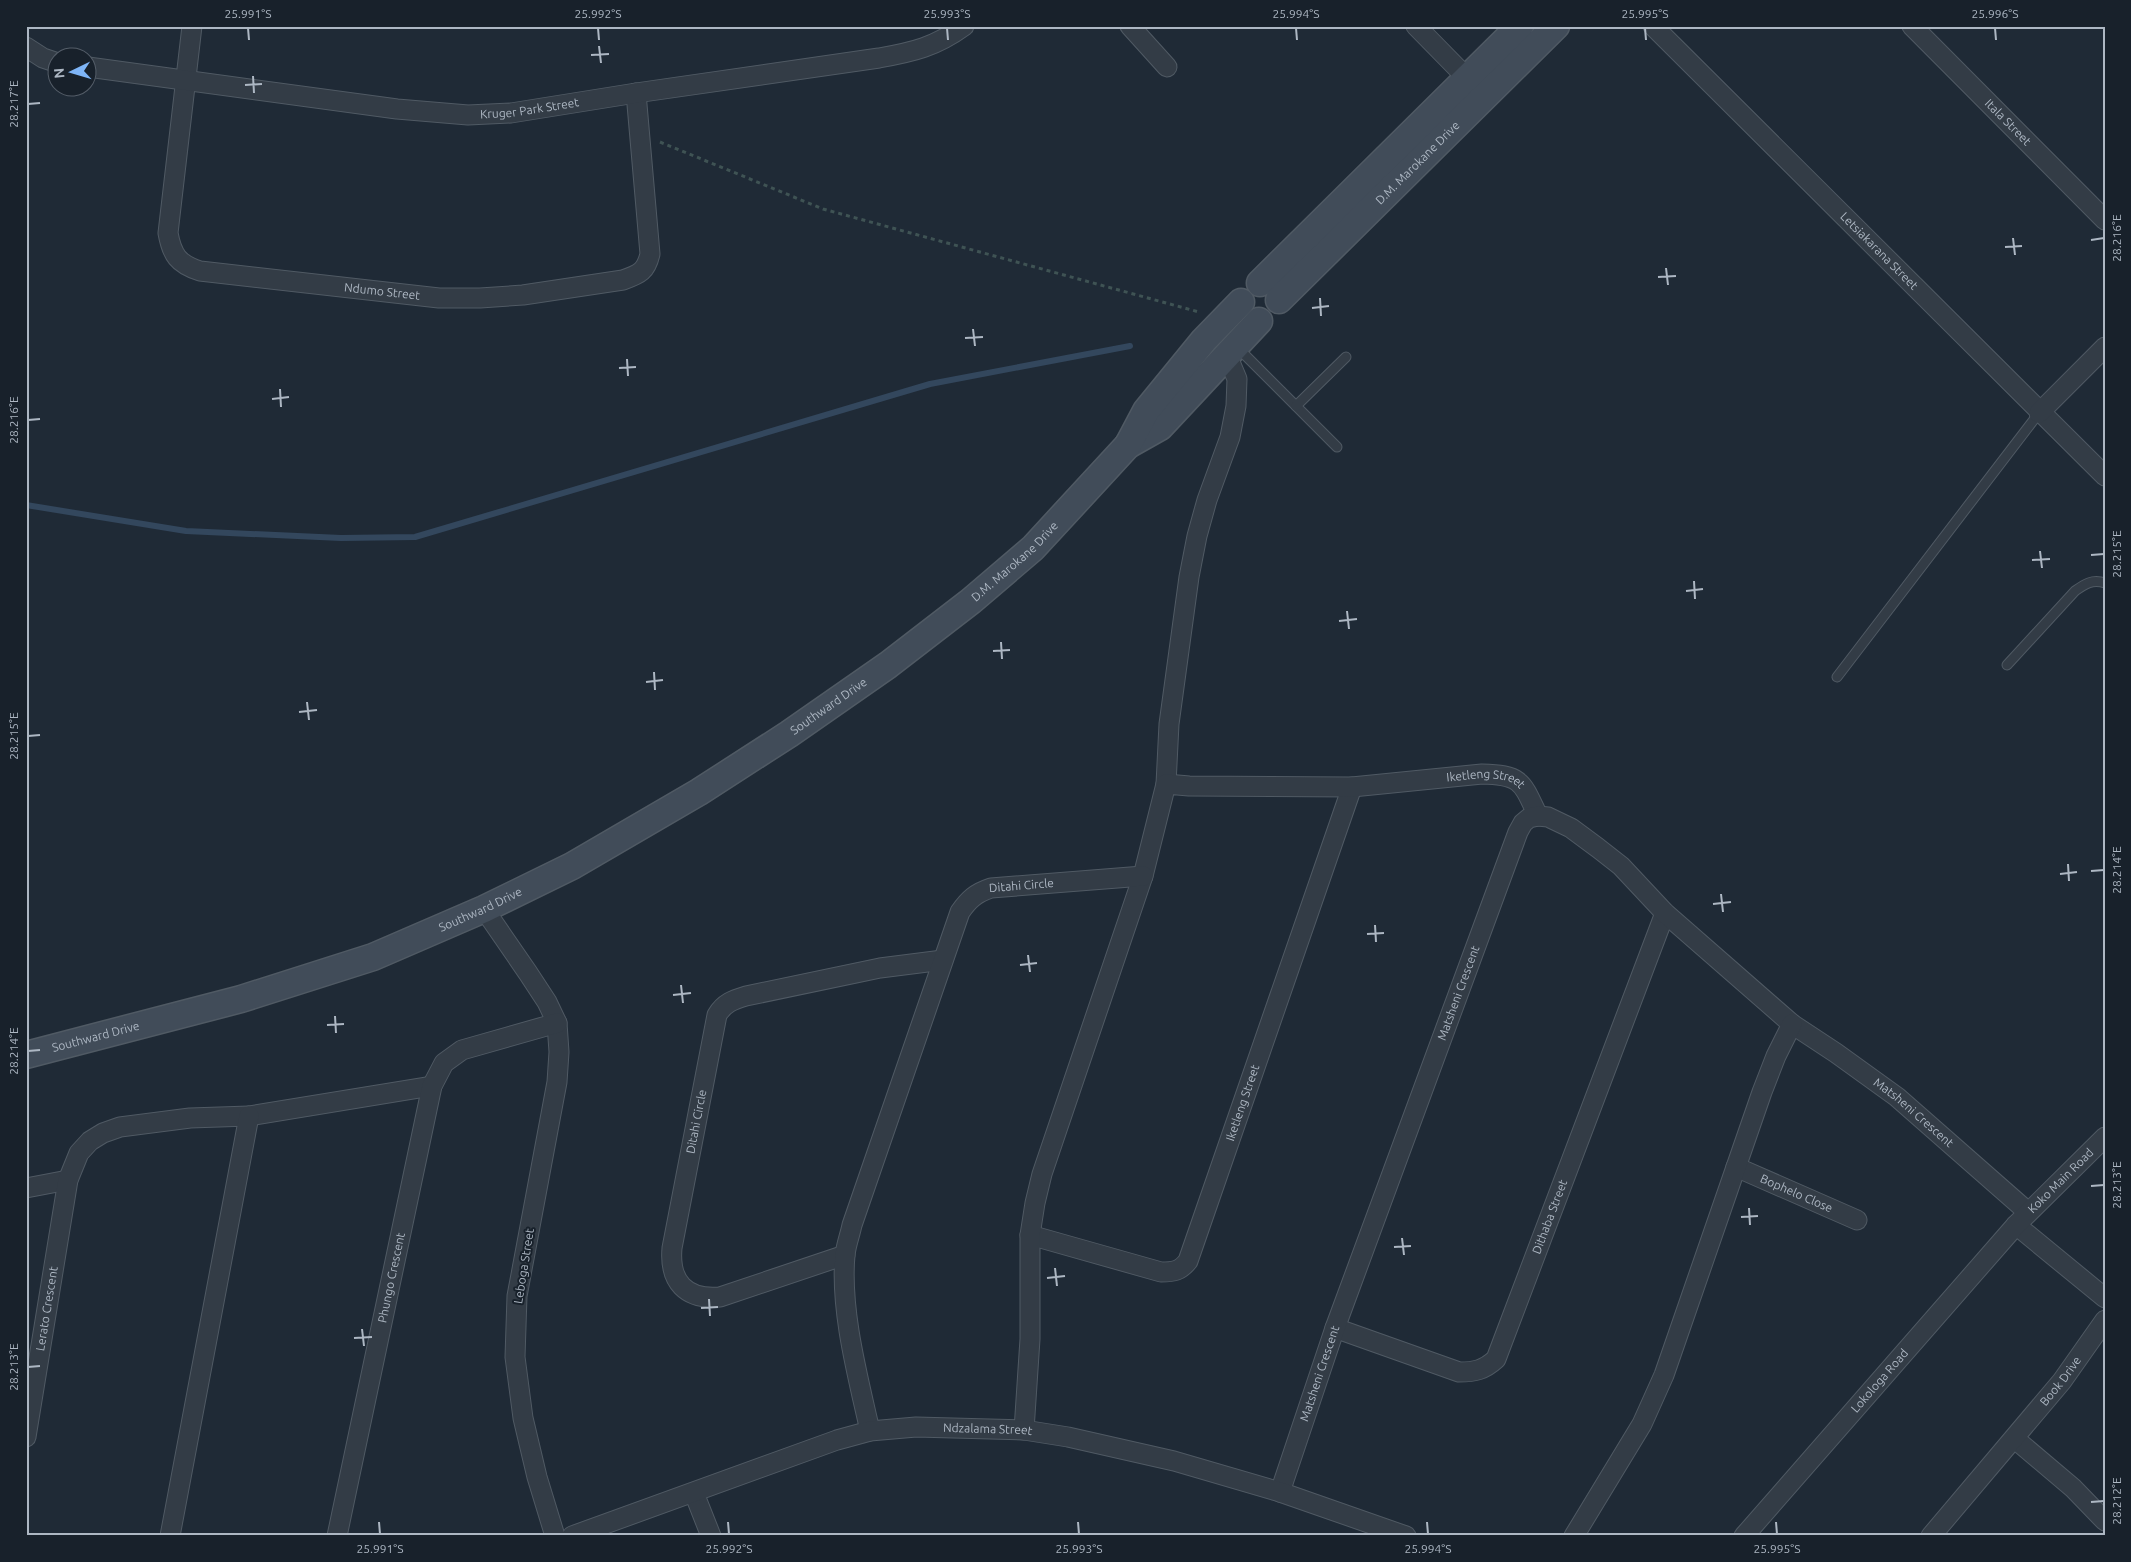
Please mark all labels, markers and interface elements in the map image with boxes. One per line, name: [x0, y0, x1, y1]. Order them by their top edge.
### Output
text: 25.991°S: [225, 7, 271, 20]
text: 25.992°S: [575, 7, 621, 20]
text: 25.993°S: [924, 7, 970, 20]
text: 25.994°S: [1273, 7, 1319, 20]
text: 25.995°S: [1622, 7, 1668, 20]
text: 25.996°S: [1972, 7, 2018, 20]
north arrow: [48, 48, 98, 98]
text: N: [51, 67, 67, 79]
text: 28.217°E: [7, 80, 20, 128]
street label: Kruger Park Street: [480, 95, 580, 120]
street label: Itala Street: [1983, 96, 2034, 148]
street label: D.M. Marokane Drive: [1373, 118, 1462, 207]
street label: Letsiakarana Street: [1838, 209, 1921, 292]
text: 28.216°E: [2110, 214, 2123, 262]
street label: Ndumo Street: [344, 280, 421, 302]
text: 28.216°E: [7, 396, 20, 444]
street label: D.M. Marokane Drive: [969, 519, 1060, 604]
text: 28.215°E: [2110, 530, 2123, 578]
street label: Southward Drive: [788, 675, 869, 737]
text: 28.215°E: [7, 712, 20, 760]
street label: Iketleng Street: [1446, 767, 1528, 791]
text: 28.214°E: [2110, 846, 2123, 894]
street label: Ditahi Circle: [988, 876, 1054, 894]
street label: Southward Drive: [437, 885, 524, 934]
street label: Matsheni Crescent: [1435, 943, 1482, 1042]
street label: Southward Drive: [50, 1019, 141, 1054]
text: 28.214°E: [7, 1027, 20, 1075]
street label: Iketleng Street: [1223, 1062, 1262, 1143]
street label: Matsheni Crescent: [1871, 1075, 1956, 1150]
street label: Ditahi Circle: [683, 1088, 708, 1155]
street label: Koko Main Road: [2025, 1145, 2096, 1216]
text: 28.213°E: [2110, 1161, 2123, 1209]
street label: Bophelo Close: [1759, 1172, 1835, 1215]
street label: Dithaba Street: [1529, 1177, 1570, 1256]
street label: Leboga Street: [511, 1227, 536, 1305]
street label: Phungo Crescent: [375, 1231, 407, 1324]
street label: Lerato Crescent: [33, 1265, 60, 1352]
street label: Matsheni Crescent: [1297, 1324, 1341, 1423]
text: 28.213°E: [7, 1343, 20, 1391]
street label: Lokologa Road: [1848, 1346, 1910, 1415]
street label: Book Drive: [2037, 1354, 2083, 1408]
street label: Ndzalama Street: [943, 1421, 1034, 1437]
text: 28.212°E: [2110, 1477, 2123, 1525]
text: 25.991°S: [357, 1542, 403, 1555]
text: 25.992°S: [706, 1542, 752, 1555]
text: 25.993°S: [1056, 1542, 1102, 1555]
text: 25.994°S: [1405, 1542, 1451, 1555]
text: 25.995°S: [1754, 1542, 1800, 1555]

